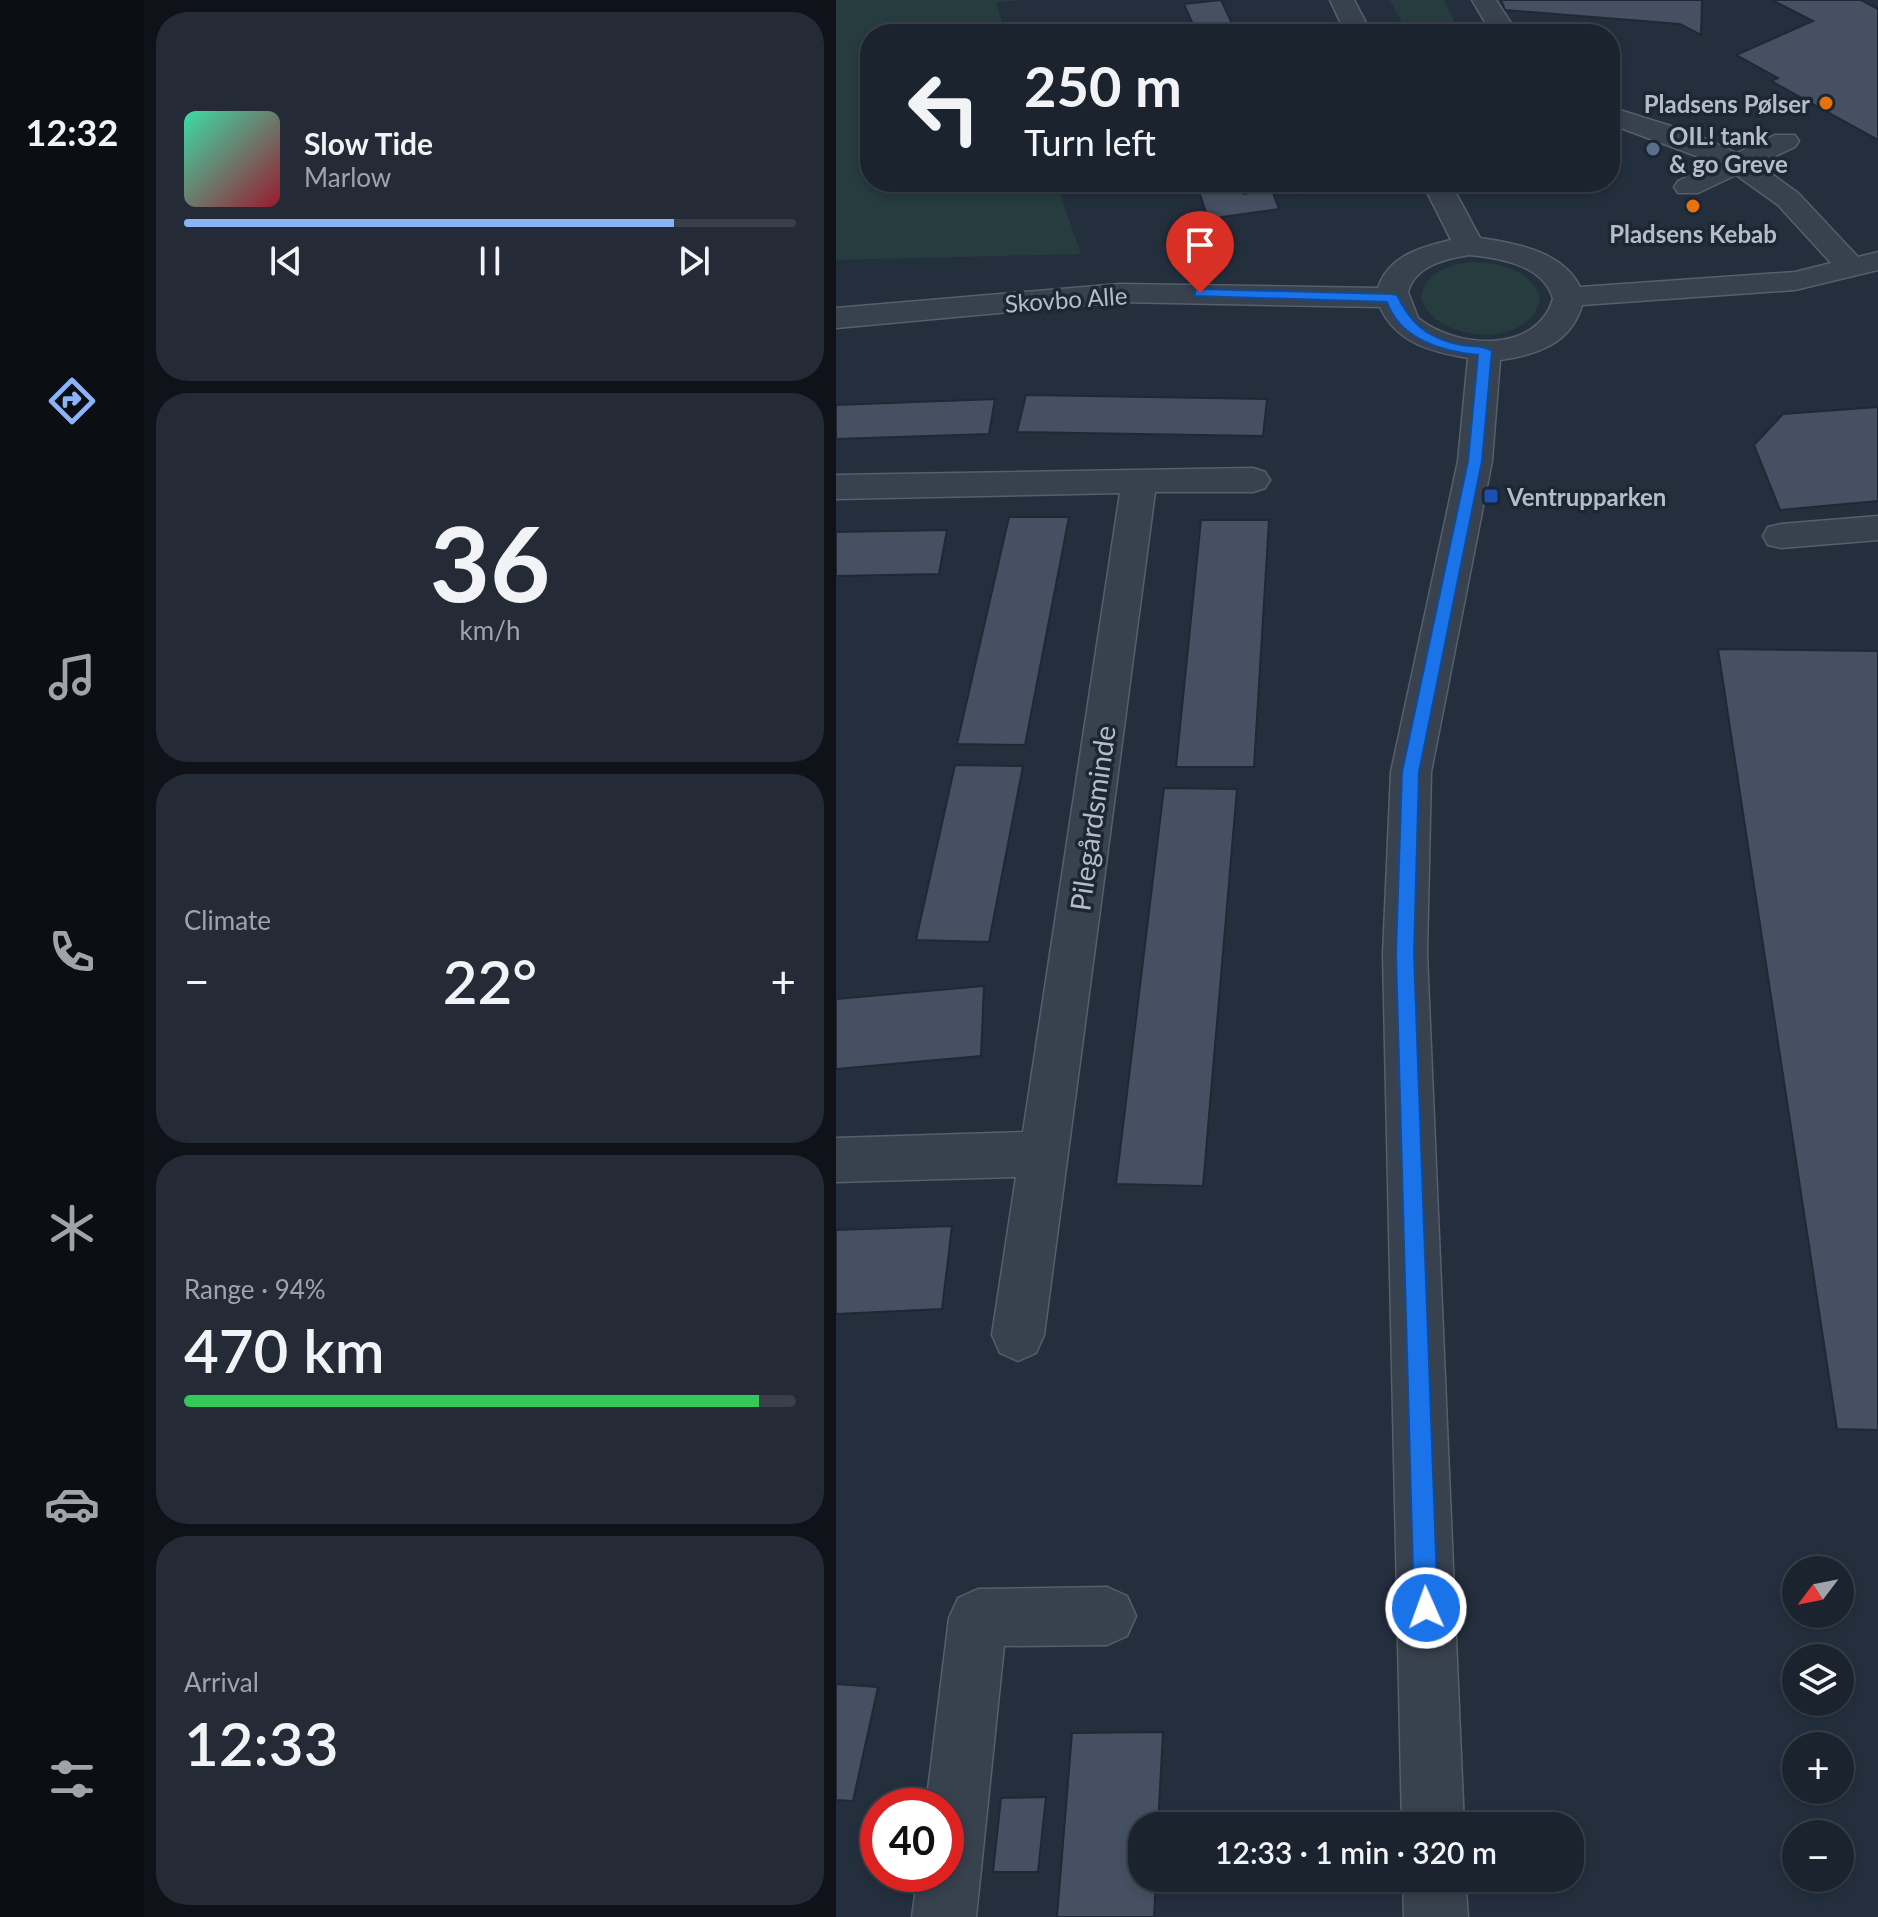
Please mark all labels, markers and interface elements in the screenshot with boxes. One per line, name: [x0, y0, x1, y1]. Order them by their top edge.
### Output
text: 250 m: [1024, 52, 1182, 119]
icon: left: [892, 56, 996, 160]
place label: Pladsens Pølser: [1644, 89, 1810, 118]
marker: Pladsens Pølser: [1817, 94, 1835, 112]
text: 12:32: [26, 110, 118, 154]
text: Turn left: [1024, 120, 1156, 164]
place label: OIL! tank & go Greve: [1669, 121, 1788, 178]
text: Slow Tide: [304, 125, 433, 161]
marker: OIL! tank & go Greve: [1644, 140, 1662, 158]
text: Marlow: [304, 161, 391, 193]
marker: Pladsens Kebab: [1684, 197, 1702, 215]
pin: [1166, 211, 1234, 293]
place label: Pladsens Kebab: [1609, 219, 1777, 248]
icon: arrive: [1178, 223, 1222, 267]
icon: previous: [264, 239, 308, 283]
icon: pause: [468, 239, 512, 283]
icon: next: [672, 239, 716, 283]
street label: Skovbo Alle: [1004, 280, 1128, 318]
icon: directions: [44, 373, 100, 429]
place label: Ventrupparken: [1506, 482, 1666, 511]
marker: Ventrupparken: [1482, 487, 1500, 505]
text: 36: [430, 499, 550, 624]
text: km/h: [460, 614, 520, 646]
icon: music: [44, 649, 100, 705]
street label: Pilegårdsminde: [1062, 723, 1122, 913]
text: Climate: [184, 904, 271, 936]
icon: phone: [44, 924, 100, 980]
text: 22°: [443, 945, 537, 1017]
text: −: [184, 955, 210, 1007]
text: +: [770, 955, 796, 1007]
icon: climate: [44, 1200, 100, 1256]
text: Range · 94%: [184, 1273, 326, 1305]
text: 470 km: [184, 1314, 385, 1386]
icon: car: [44, 1476, 100, 1532]
north arrow: [1782, 1556, 1854, 1628]
map controls: [1782, 1556, 1854, 1892]
position arrow: [1384, 1566, 1468, 1650]
button: layers: [1782, 1644, 1854, 1716]
text: Arrival: [184, 1666, 259, 1698]
text: 12:33: [184, 1707, 338, 1779]
button: +: [1782, 1732, 1854, 1804]
icon: filters: [44, 1751, 100, 1807]
speed limit sign: 40: [860, 1788, 964, 1892]
button: −: [1782, 1820, 1854, 1892]
text: 12:33 · 1 min · 320 m: [1215, 1834, 1497, 1870]

